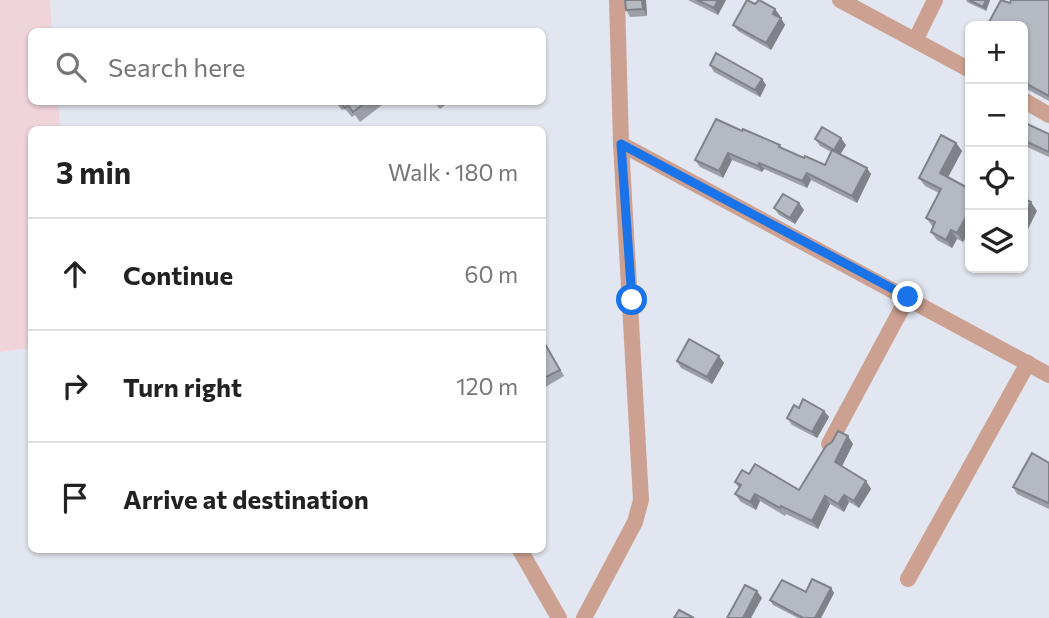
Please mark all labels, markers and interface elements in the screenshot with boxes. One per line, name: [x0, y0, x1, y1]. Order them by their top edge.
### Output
map controls: [965, 21, 1028, 273]
button: +: [965, 21, 1028, 84]
search box: [28, 28, 546, 105]
icon: search: [52, 48, 90, 86]
text: Search here: [108, 51, 246, 82]
button: −: [965, 84, 1028, 147]
button: locate: [965, 147, 1028, 210]
text: 3 min: [56, 153, 131, 190]
text: Walk · 180 m: [388, 158, 518, 186]
button: layers: [965, 210, 1028, 273]
icon: ahead: [56, 255, 94, 293]
text: Continue: [123, 259, 233, 290]
text: 60 m: [465, 260, 518, 288]
route end: [892, 281, 923, 312]
route start: [616, 284, 647, 315]
icon: right: [56, 367, 94, 405]
text: Turn right: [123, 371, 242, 402]
text: 120 m: [456, 372, 518, 400]
icon: arrive: [56, 479, 94, 517]
text: Arrive at destination: [123, 483, 369, 514]

